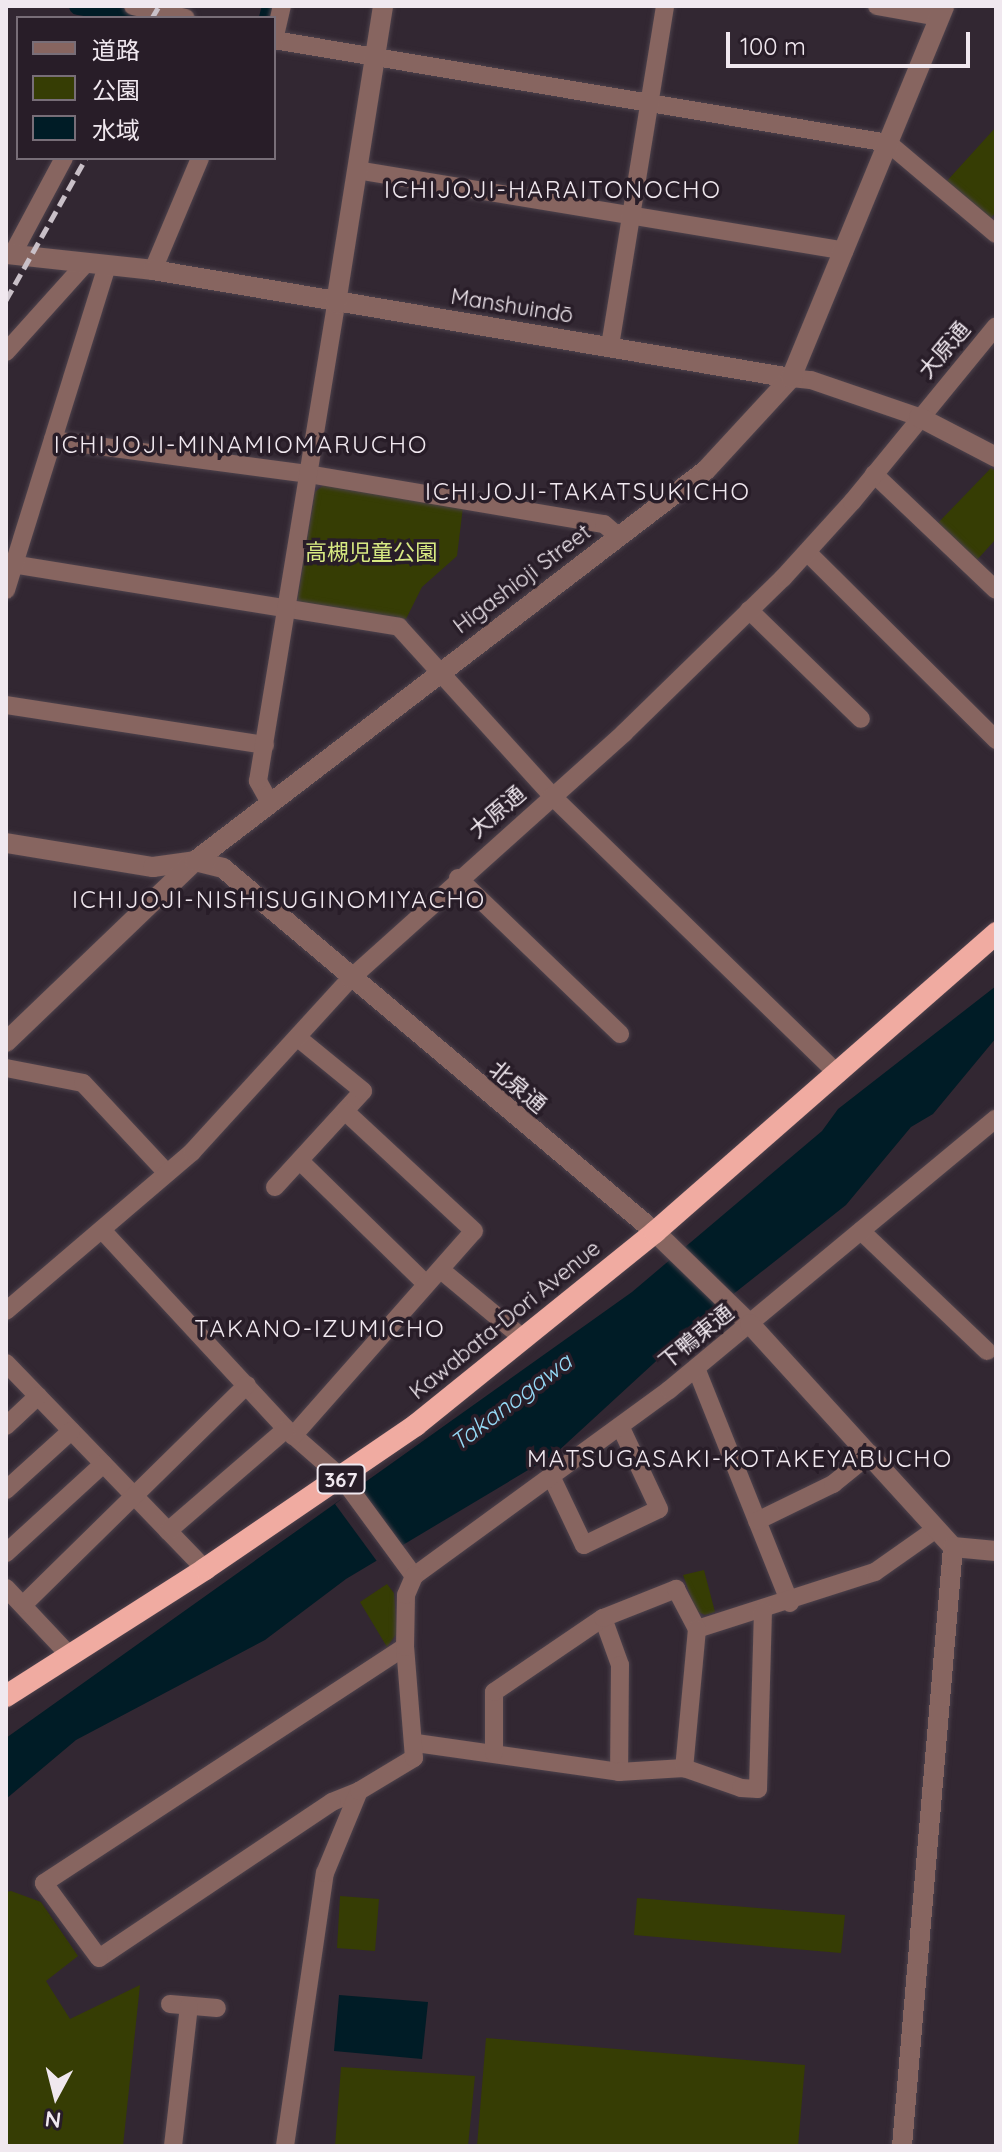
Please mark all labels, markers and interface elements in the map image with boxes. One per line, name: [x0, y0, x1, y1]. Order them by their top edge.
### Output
legend: [16, 16, 276, 160]
scale bar: [730, 16, 974, 66]
text: 100 m: [740, 31, 806, 61]
text: 道路: [92, 35, 140, 65]
text: 公園: [92, 75, 140, 105]
text: 水域: [92, 115, 140, 145]
district label: ICHIJOJI-HARAITONOCHO: [384, 176, 722, 204]
street label: Manshuindō: [449, 283, 575, 329]
street label: 大原通: [913, 316, 975, 384]
district label: ICHIJOJI-MINAMIOMARUCHO: [54, 431, 428, 459]
district label: ICHIJOJI-TAKATSUKICHO: [425, 478, 751, 506]
street label: Higashioji Street: [448, 519, 596, 639]
park label: 高槻児童公園: [305, 540, 437, 566]
street label: 大原通: [463, 780, 531, 844]
district label: ICHIJOJI-NISHISUGINOMIYACHO: [72, 886, 486, 914]
street label: 北泉通: [484, 1056, 552, 1118]
street label: Kawabata-Dori Avenue: [404, 1235, 606, 1405]
street label: 下鴨東通: [653, 1299, 739, 1375]
district label: TAKANO-IZUMICHO: [194, 1315, 446, 1343]
water label: Takanogawa: [445, 1347, 577, 1457]
district label: MATSUGASAKI-KOTAKEYABUCHO: [527, 1445, 953, 1473]
road number: 367: [315, 1463, 367, 1495]
north arrow: [16, 2056, 96, 2136]
text: N: [43, 2105, 63, 2135]

